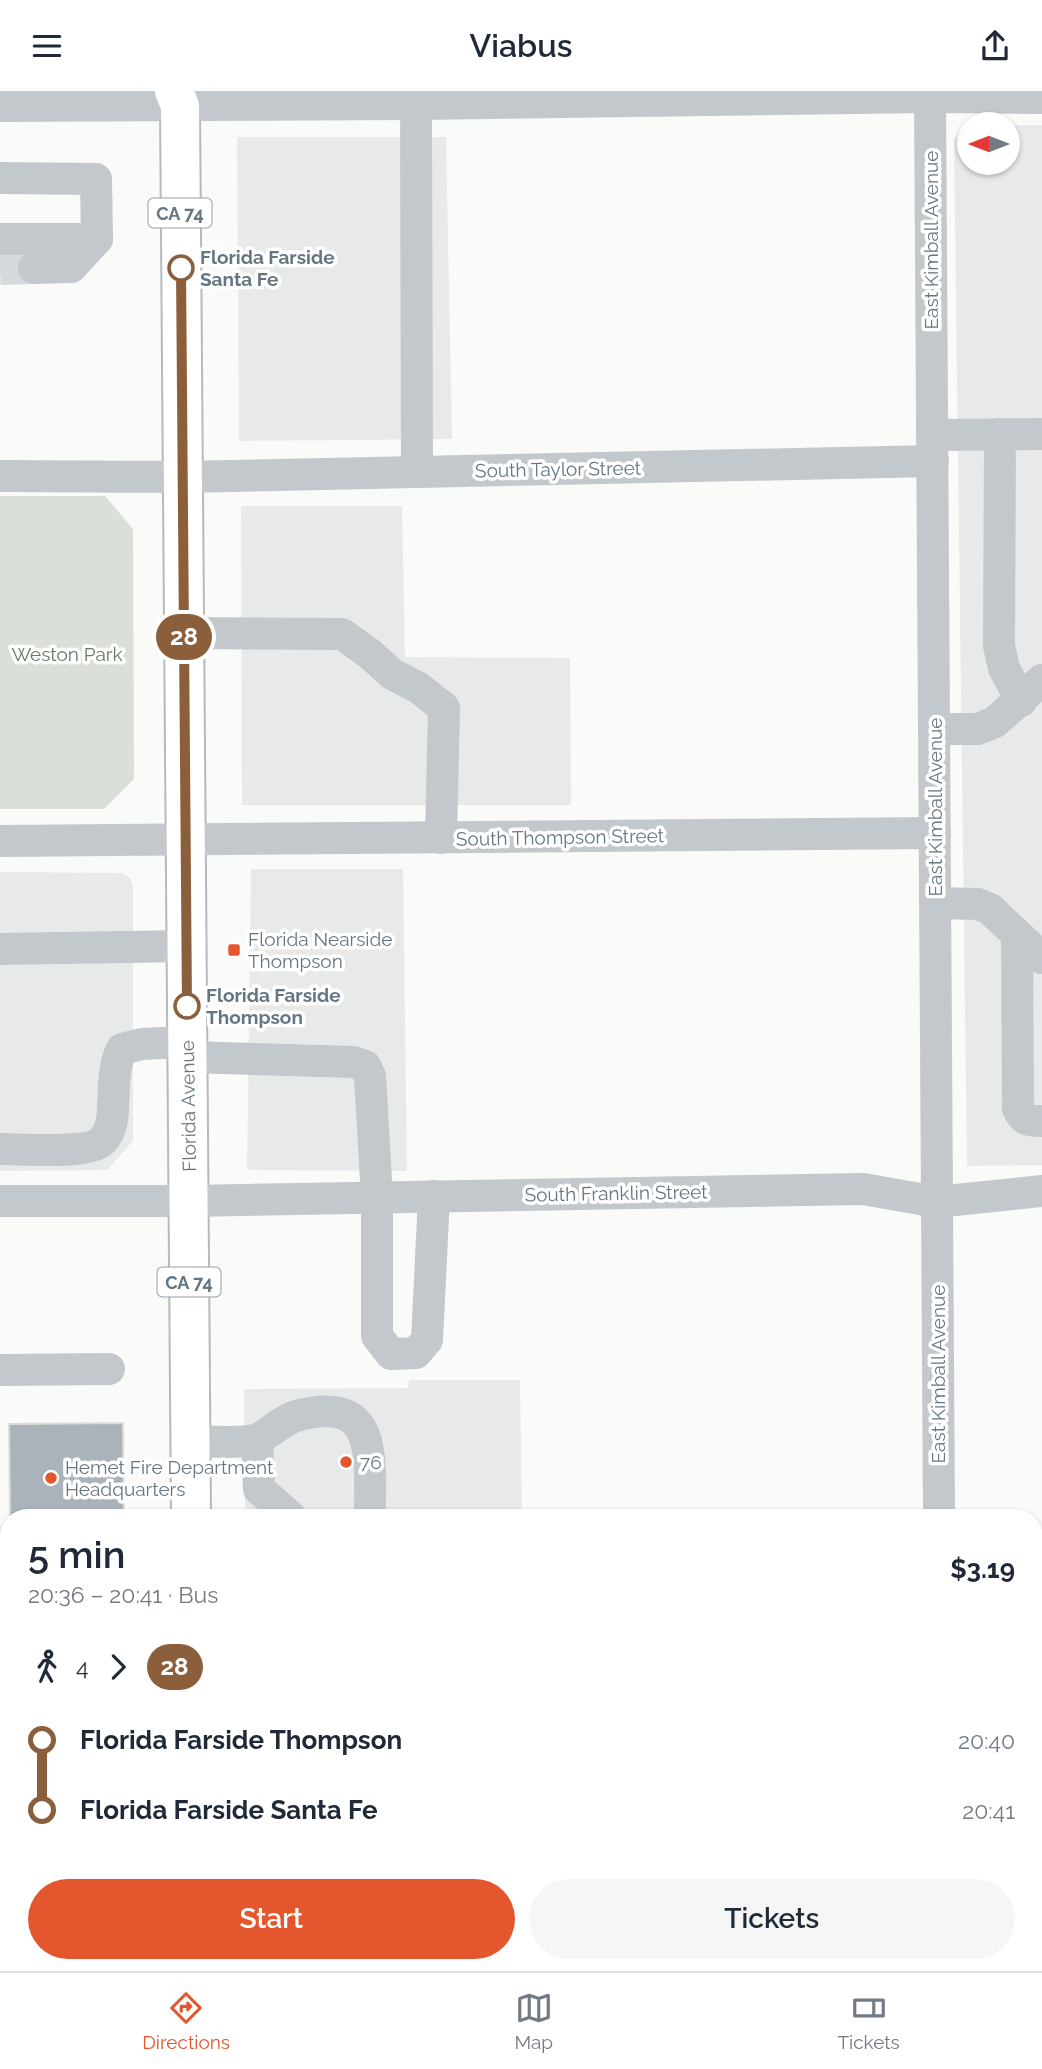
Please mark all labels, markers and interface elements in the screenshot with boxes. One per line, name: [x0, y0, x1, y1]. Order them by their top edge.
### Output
icon: menu: [28, 27, 66, 65]
text: Viabus: [470, 27, 572, 64]
icon: share: [976, 27, 1014, 65]
north arrow: [957, 112, 1020, 175]
map controls: [957, 112, 1020, 175]
street label: East Kimball Avenue: [920, 151, 942, 329]
road number: CA 74: [148, 198, 212, 227]
place label: Florida Farside Santa Fe: [200, 246, 335, 290]
marker: Florida Farside Santa Fe: [168, 255, 194, 281]
street label: South Taylor Street: [475, 457, 642, 481]
line badge: 28: [152, 614, 216, 660]
text: 28: [170, 622, 198, 651]
park label: Weston Park: [11, 643, 123, 665]
street label: East Kimball Avenue: [924, 718, 946, 896]
street label: South Thompson Street: [456, 824, 665, 850]
place label: Florida Nearside Thompson: [248, 928, 392, 972]
marker: Florida Nearside Thompson: [226, 942, 242, 958]
place label: Florida Farside Thompson: [206, 984, 341, 1028]
marker: Florida Farside Thompson: [174, 993, 200, 1019]
street label: Florida Avenue: [176, 1040, 200, 1172]
street label: South Franklin Street: [524, 1180, 708, 1206]
road number: CA 74: [158, 1267, 220, 1297]
street label: East Kimball Avenue: [927, 1285, 949, 1463]
place label: 76: [360, 1451, 382, 1473]
marker: 76: [338, 1454, 354, 1470]
place label: Hemet Fire Department Headquarters: [65, 1456, 274, 1500]
marker: Hemet Fire Department Headquarters: [43, 1470, 59, 1486]
text: 5 min: [28, 1532, 125, 1577]
text: $3.19: [950, 1554, 1015, 1584]
text: 20:36 – 20:41 · Bus: [28, 1581, 218, 1608]
icon: walk: [28, 1648, 66, 1686]
icon: forward: [99, 1648, 137, 1686]
text: 28: [161, 1652, 189, 1681]
text: 4: [76, 1653, 89, 1680]
text: Florida Farside Thompson: [80, 1725, 402, 1755]
text: 20:40: [958, 1727, 1015, 1754]
text: Florida Farside Santa Fe: [80, 1795, 378, 1825]
text: 20:41: [962, 1797, 1015, 1824]
button: Start: [28, 1879, 515, 1959]
button: Tickets: [529, 1879, 1015, 1959]
tab: Directions: [142, 1989, 230, 2053]
tab: Map: [514, 1989, 553, 2053]
tab: Tickets: [837, 1989, 900, 2053]

